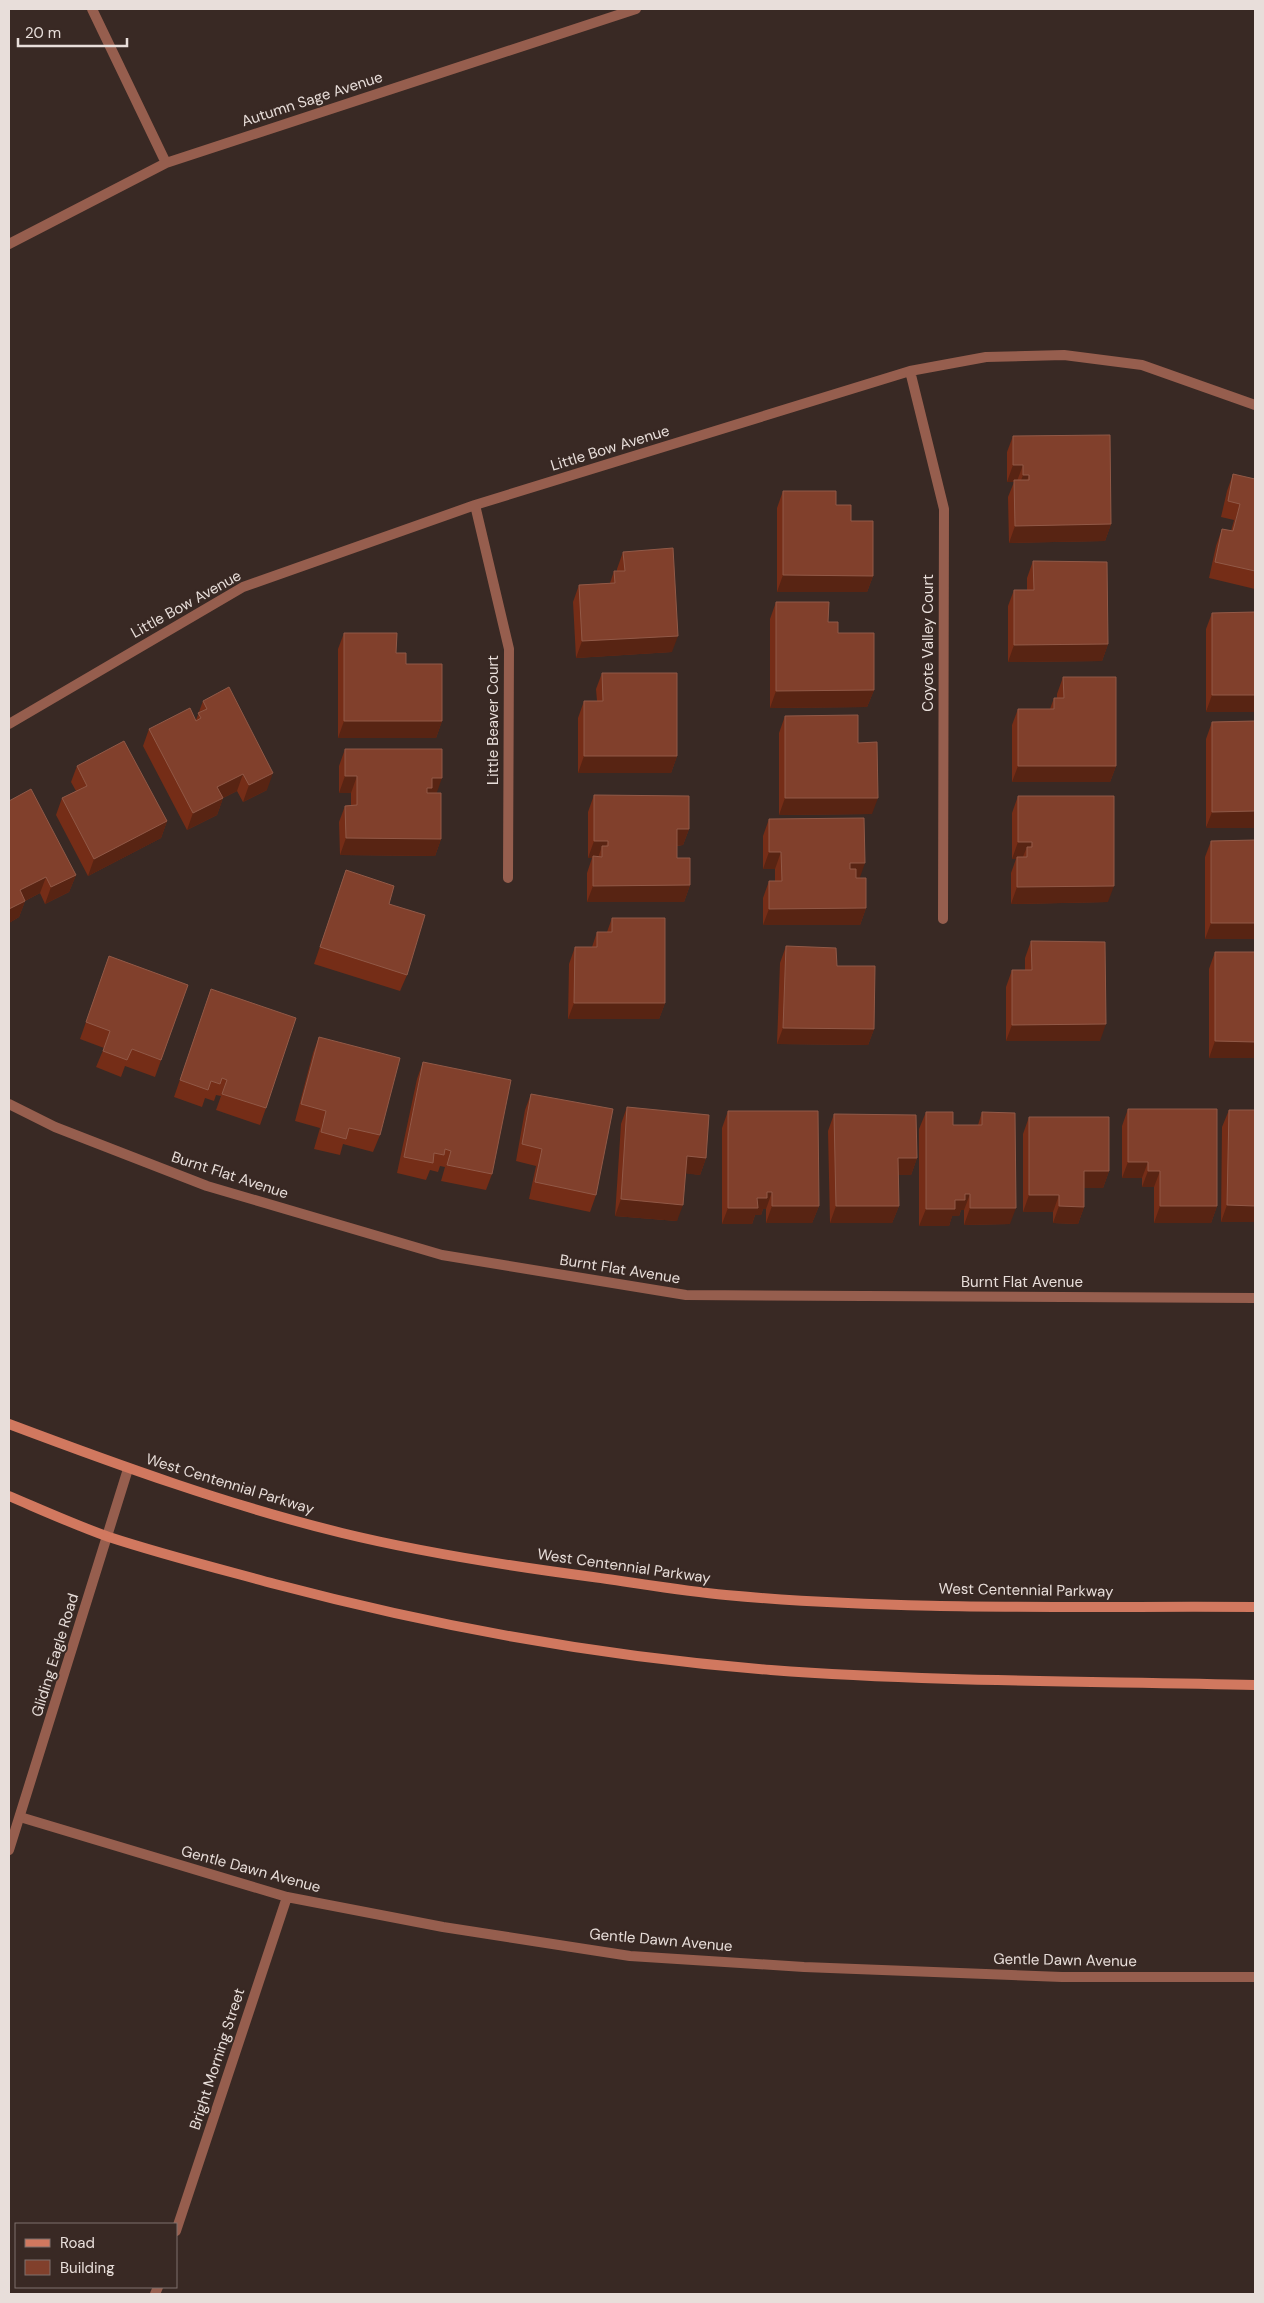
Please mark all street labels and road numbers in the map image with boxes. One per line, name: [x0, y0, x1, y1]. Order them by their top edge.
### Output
street label: Autumn Sage Avenue: [239, 67, 385, 131]
street label: Little Bow Avenue: [548, 420, 672, 476]
street label: Little Bow Avenue: [127, 565, 245, 643]
street label: Coyote Valley Court: [918, 574, 938, 712]
street label: Little Beaver Court: [483, 655, 503, 785]
street label: Burnt Flat Avenue: [169, 1147, 291, 1203]
street label: Burnt Flat Avenue: [558, 1250, 682, 1288]
street label: Burnt Flat Avenue: [961, 1272, 1083, 1292]
street label: West Centennial Parkway: [143, 1449, 317, 1519]
street label: West Centennial Parkway: [536, 1544, 713, 1588]
street label: West Centennial Parkway: [938, 1578, 1114, 1602]
street label: Gliding Eagle Road: [27, 1591, 83, 1719]
street label: Gentle Dawn Avenue: [179, 1841, 323, 1897]
street label: Gentle Dawn Avenue: [589, 1924, 733, 1956]
street label: Gentle Dawn Avenue: [993, 1949, 1137, 1971]
street label: Bright Morning Street: [185, 1986, 249, 2132]

